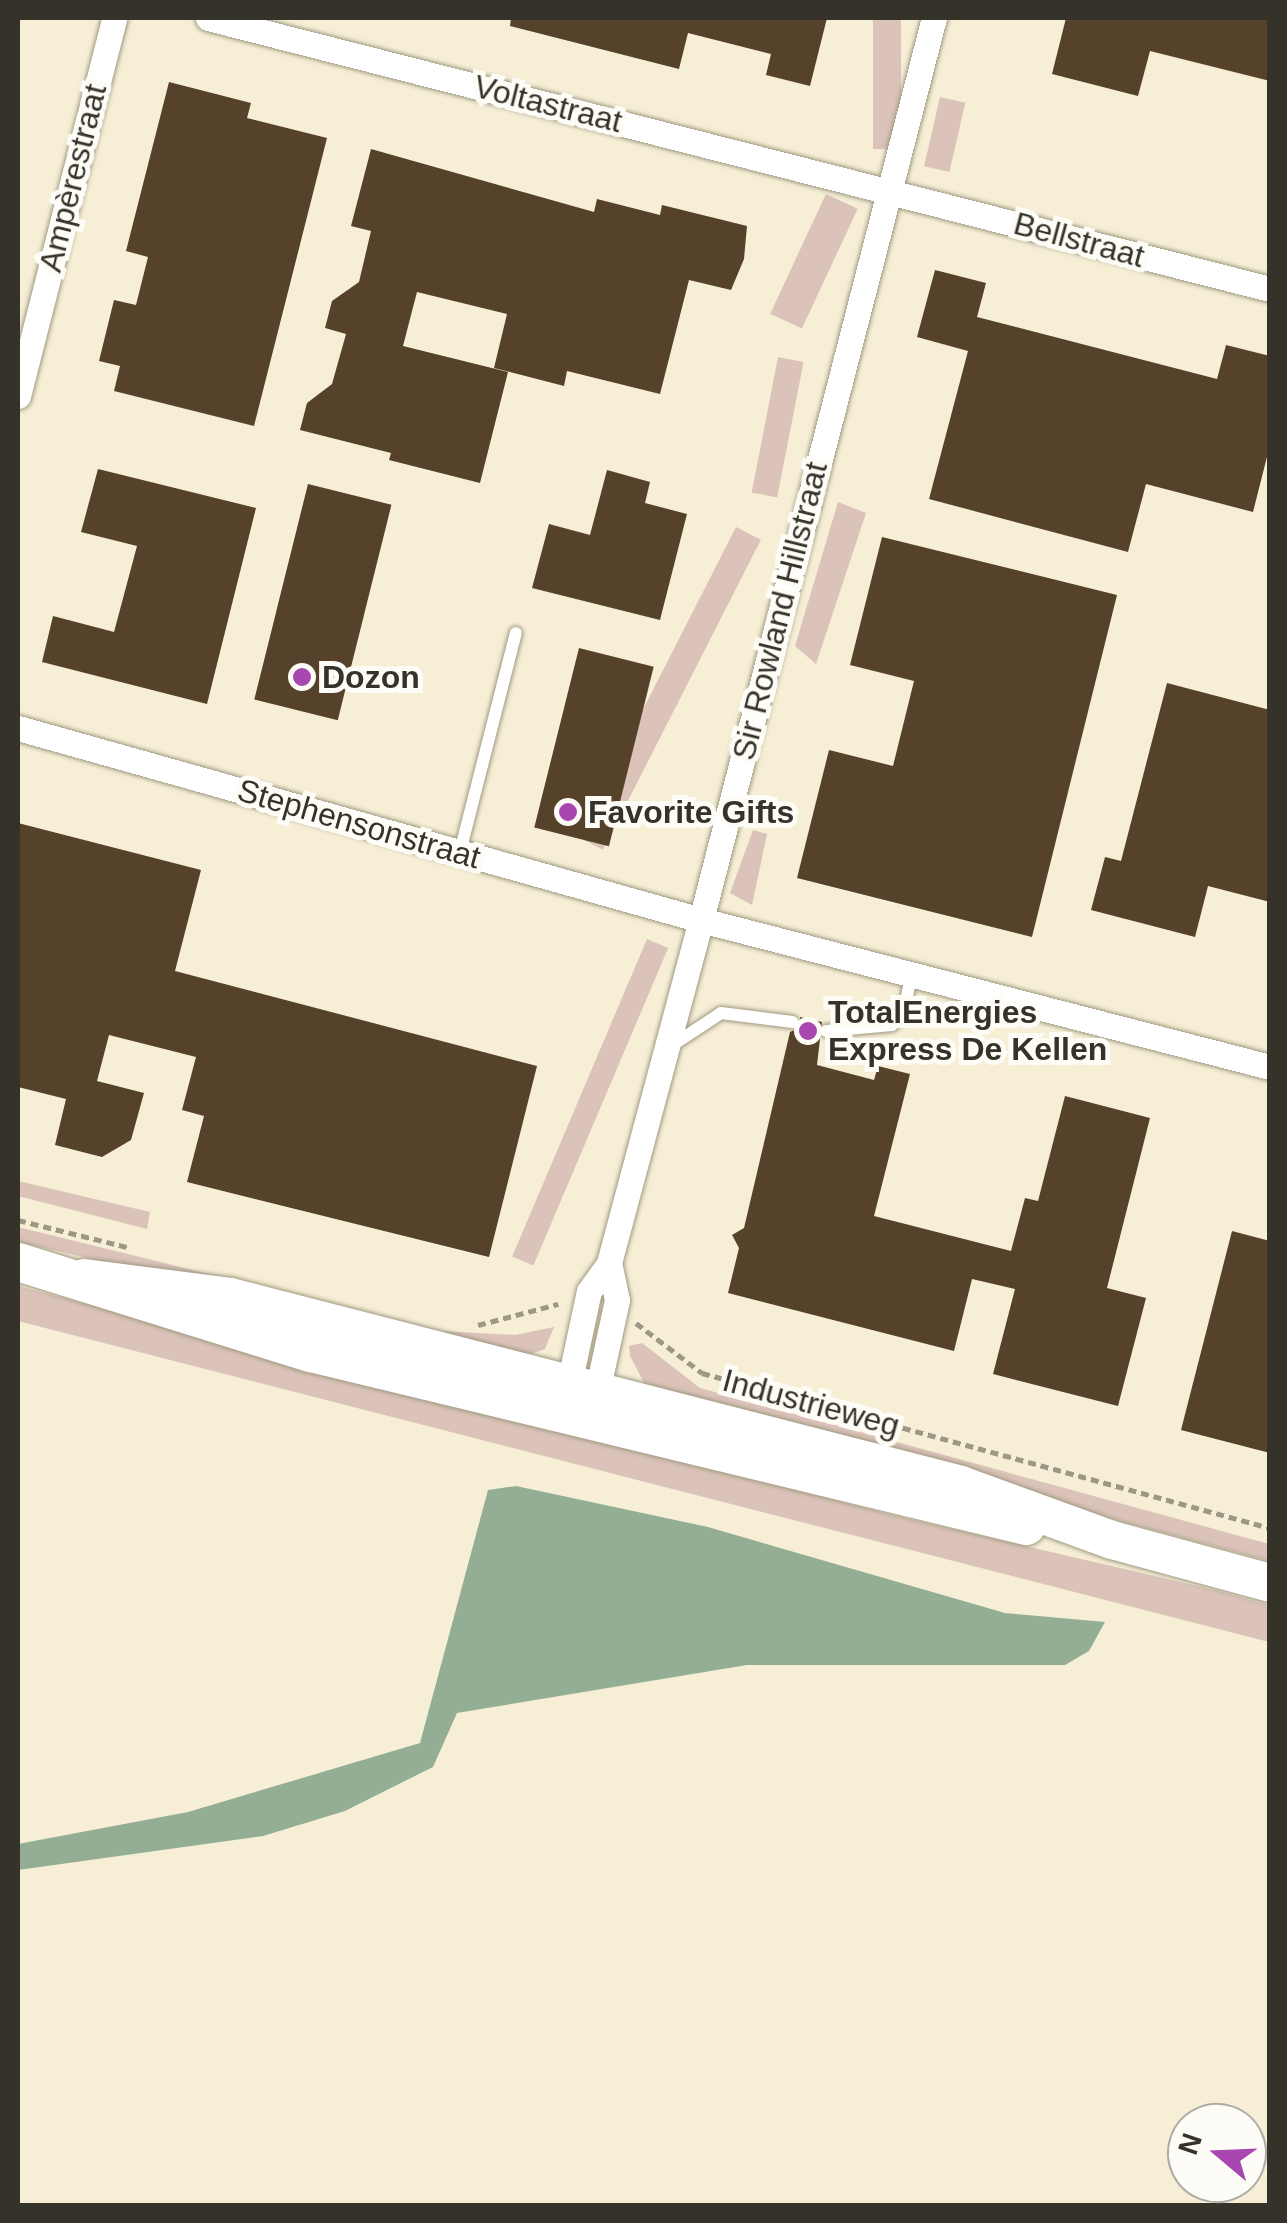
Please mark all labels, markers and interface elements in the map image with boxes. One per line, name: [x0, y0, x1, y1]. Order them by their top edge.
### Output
street label: Voltastraat: [470, 67, 626, 141]
street label: Ampèrestraat: [31, 80, 115, 276]
street label: Bellstraat: [1010, 204, 1148, 276]
street label: Sir Rowland Hillstraat: [724, 458, 836, 764]
place label: Dozon: [322, 658, 420, 696]
marker: Dozon: [291, 666, 313, 688]
street label: Stephensonstraat: [233, 771, 485, 877]
place label: Favorite Gifts: [588, 793, 794, 831]
marker: Favorite Gifts: [557, 801, 579, 823]
place label: TotalEnergies Express De Kellen: [828, 994, 1107, 1069]
marker: TotalEnergies Express De Kellen: [797, 1020, 819, 1042]
street label: Industrieweg: [718, 1361, 904, 1445]
north arrow: [1167, 2103, 1267, 2203]
text: N: [1172, 2129, 1208, 2158]

